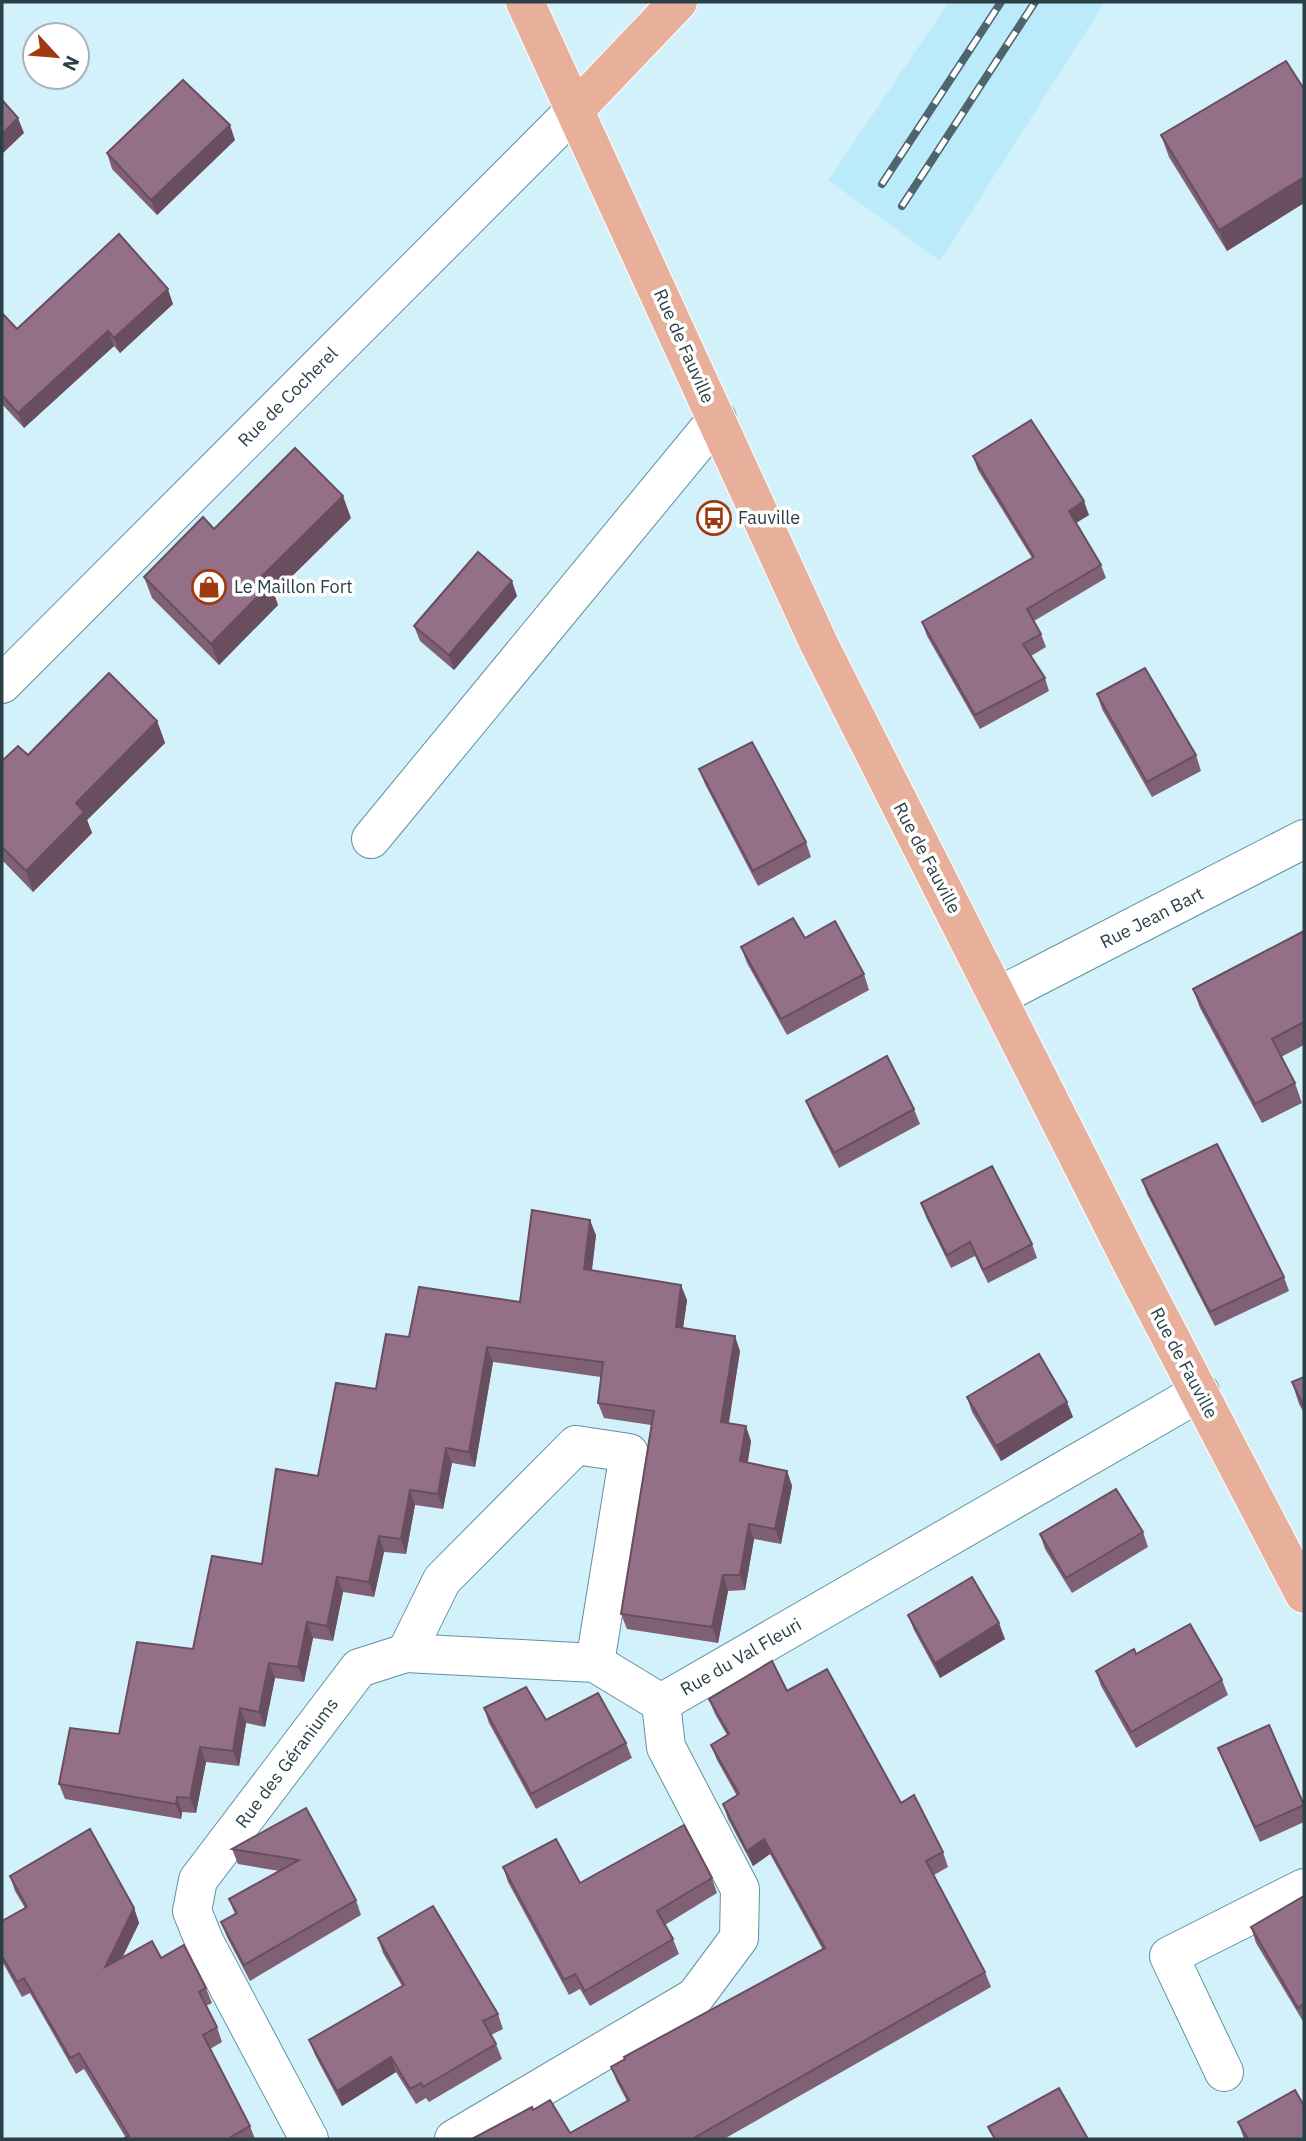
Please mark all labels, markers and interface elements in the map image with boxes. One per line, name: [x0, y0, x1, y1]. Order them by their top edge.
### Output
north arrow: [21, 21, 91, 91]
text: N: [57, 52, 85, 75]
street label: Rue de Fauville: [649, 285, 720, 407]
street label: Rue de Cocherel: [233, 342, 343, 452]
bus stop icon: Fauville: [695, 499, 733, 537]
place label: Fauville: [738, 506, 800, 529]
shop icon: Le Maillon Fort: [190, 568, 228, 606]
place label: Le Maillon Fort: [234, 575, 353, 598]
street label: Rue de Fauville: [889, 798, 966, 917]
street label: Rue Jean Bart: [1096, 882, 1208, 954]
street label: Rue de Fauville: [1146, 1303, 1223, 1422]
street label: Rue du Val Fleuri: [676, 1613, 805, 1701]
street label: Rue des Géraniums: [230, 1693, 343, 1832]

